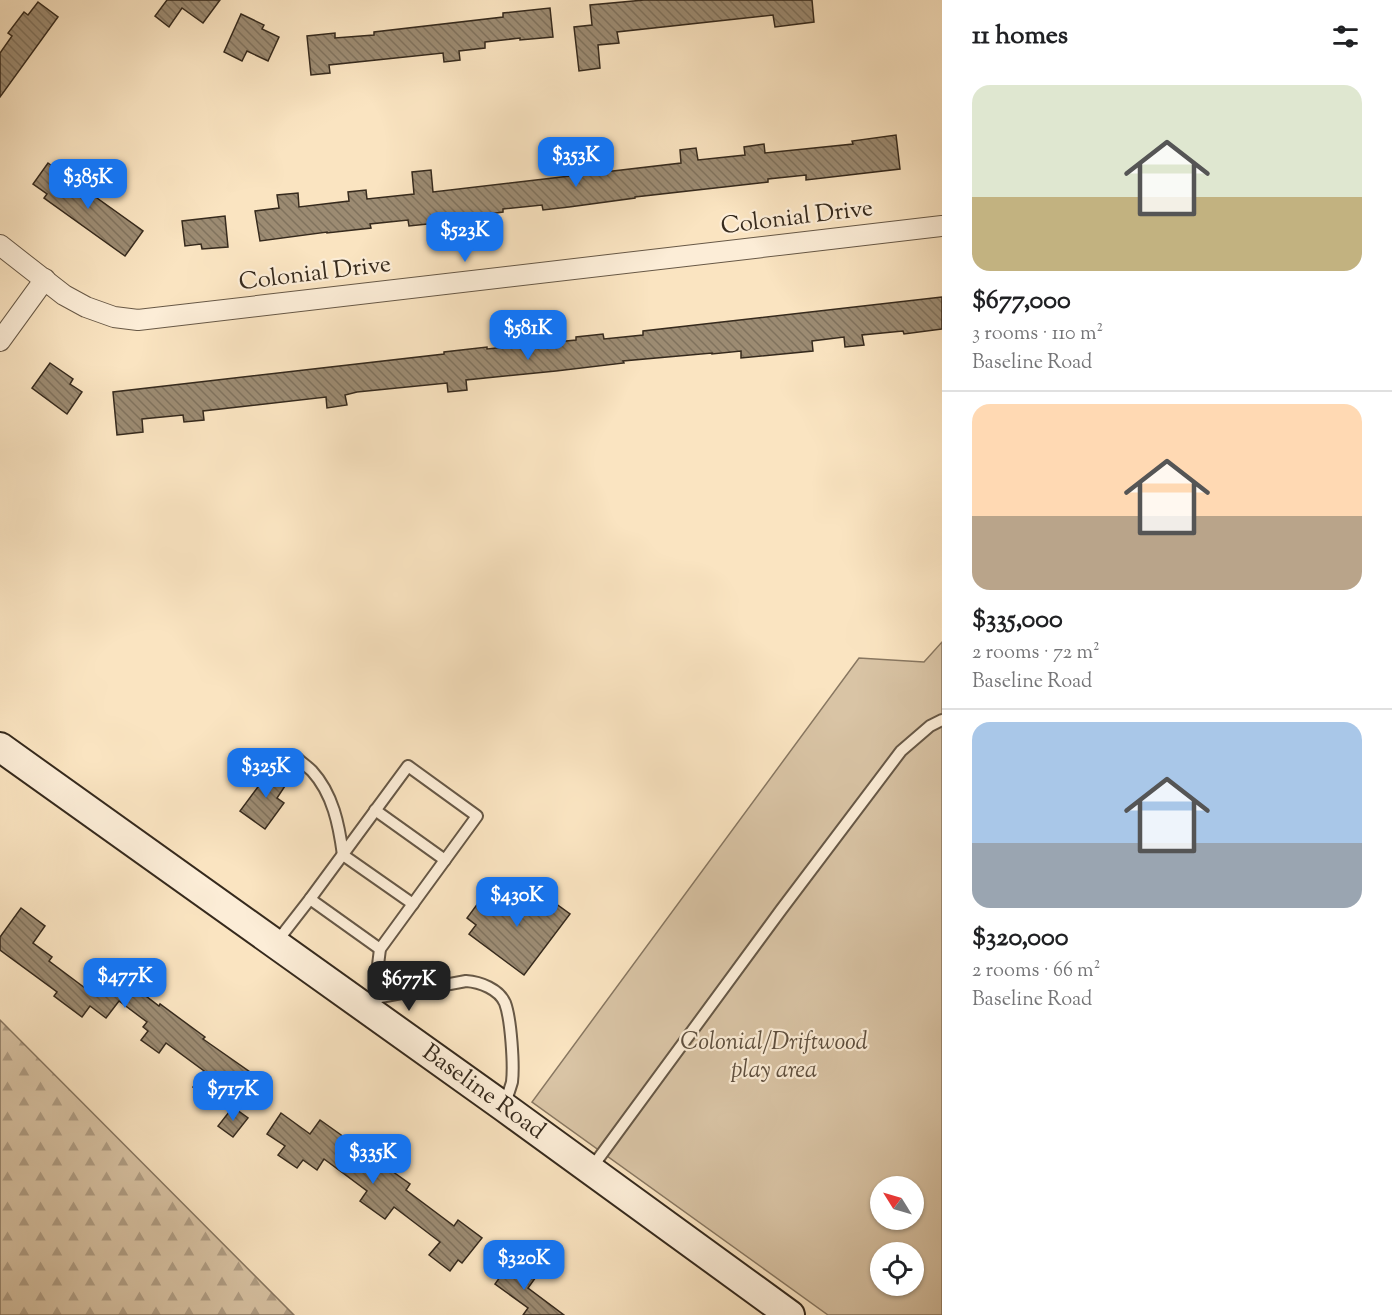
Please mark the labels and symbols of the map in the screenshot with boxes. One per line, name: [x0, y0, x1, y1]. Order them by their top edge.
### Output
pin: $353K: [534, 137, 618, 188]
pin: $385K: [46, 159, 130, 210]
street label: Colonial Drive: [719, 192, 875, 244]
pin: $523K: [423, 212, 507, 263]
street label: Colonial Drive: [237, 248, 393, 300]
pin: $581K: [486, 310, 570, 361]
pin: $325K: [224, 748, 308, 799]
pin: $430K: [475, 877, 559, 928]
pin: $477K: [83, 958, 167, 1009]
pin: $677K: [367, 961, 451, 1012]
park label: Colonial/Driftwood play area: [680, 1026, 868, 1088]
street label: Baseline Road: [415, 1036, 552, 1149]
pin: $717K: [191, 1071, 275, 1122]
pin: $335K: [331, 1134, 415, 1185]
north arrow: [870, 1176, 924, 1230]
pin: $320K: [482, 1240, 566, 1291]

